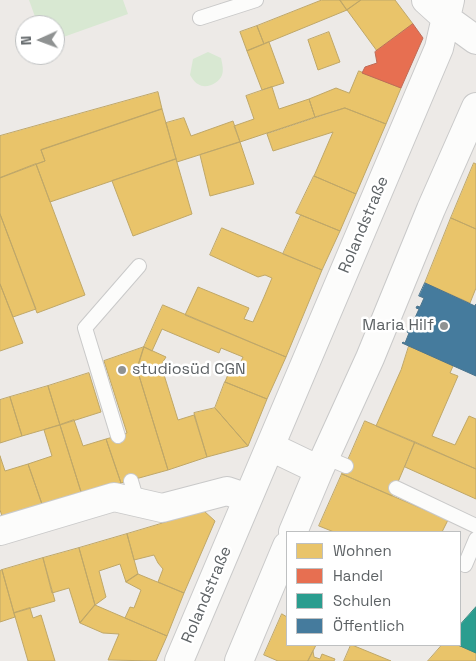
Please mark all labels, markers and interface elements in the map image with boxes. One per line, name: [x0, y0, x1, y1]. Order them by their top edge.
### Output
north arrow: [15, 15, 65, 65]
text: N: [17, 35, 35, 46]
street label: Rolandstraße: [335, 174, 393, 276]
place label: Maria Hilf: [362, 316, 434, 336]
marker: Maria Hilf: [438, 320, 450, 332]
place label: studiosüd CGN: [132, 360, 246, 380]
marker: studiosüd CGN: [116, 364, 128, 376]
legend: [286, 531, 461, 646]
text: Wohnen: [333, 541, 392, 560]
street label: Rolandstraße: [178, 544, 236, 646]
text: Handel: [333, 566, 383, 585]
text: Schulen: [333, 591, 391, 610]
text: Öffentlich: [333, 616, 404, 635]

